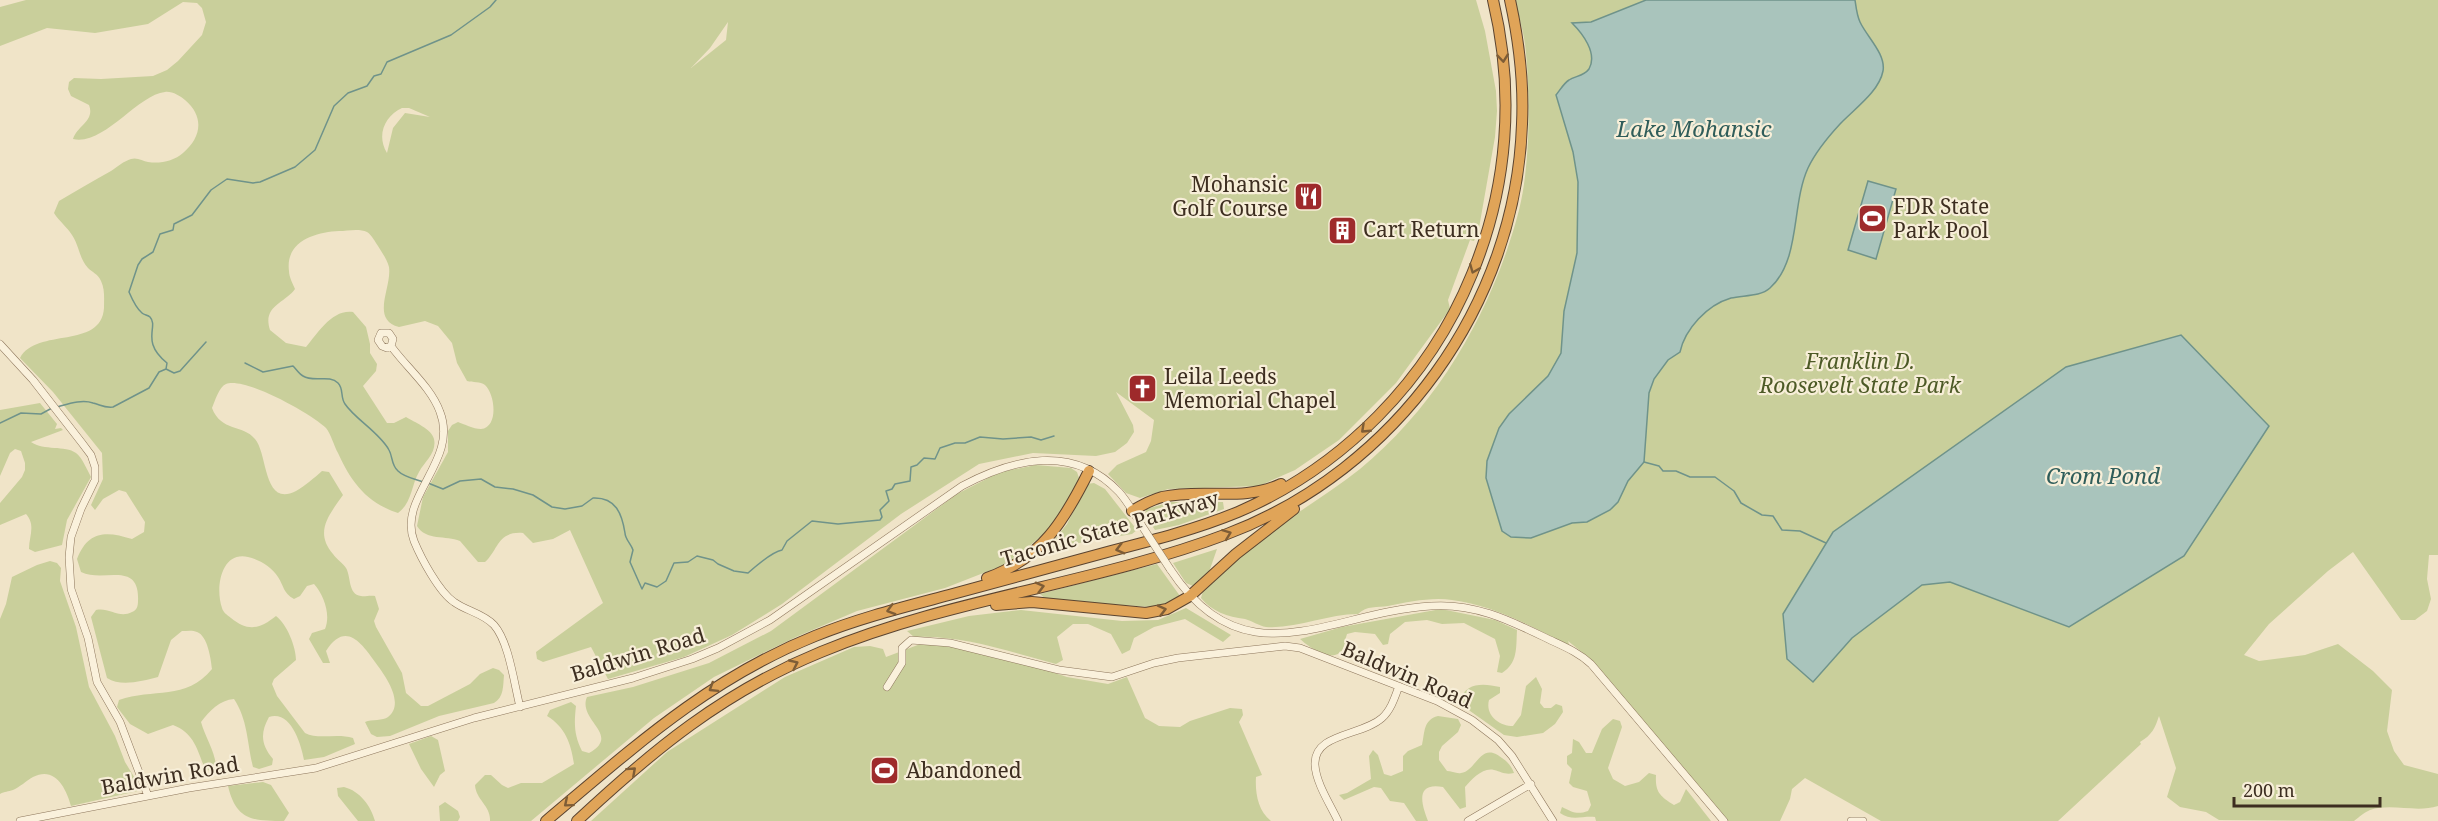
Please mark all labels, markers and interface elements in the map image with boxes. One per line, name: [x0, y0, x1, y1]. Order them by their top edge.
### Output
one-way arrow: [1496, 53, 1509, 62]
water label: Lake Mohansic: [1615, 113, 1772, 143]
place label: Mohansic Golf Course: [1172, 170, 1288, 222]
restaurant icon: Mohansic Golf Course: [1293, 181, 1325, 213]
place label: FDR State Park Pool: [1893, 192, 1989, 244]
sports icon: FDR State Park Pool: [1856, 203, 1888, 235]
building icon: Cart Return: [1326, 214, 1358, 246]
place label: Cart Return: [1363, 215, 1480, 243]
one-way arrow: [1469, 263, 1481, 274]
park label: Franklin D. Roosevelt State Park: [1758, 347, 1962, 399]
place label: Leila Leeds Memorial Chapel: [1164, 362, 1336, 414]
church icon: Leila Leeds Memorial Chapel: [1127, 373, 1159, 405]
one-way arrow: [1361, 422, 1371, 433]
water label: Crom Pond: [2046, 460, 2160, 490]
street label: Taconic State Parkway: [998, 483, 1222, 573]
one-way arrow: [1221, 529, 1232, 541]
one-way arrow: [1115, 542, 1126, 554]
one-way arrow: [1035, 582, 1045, 595]
one-way arrow: [887, 603, 897, 615]
one-way arrow: [1157, 605, 1167, 618]
street label: Baldwin Road: [567, 620, 709, 688]
street label: Baldwin Road: [1338, 634, 1477, 714]
one-way arrow: [787, 659, 798, 671]
one-way arrow: [709, 681, 720, 692]
street label: Baldwin Road: [99, 749, 241, 801]
sports icon: Abandoned: [869, 755, 901, 787]
place label: Abandoned: [906, 756, 1022, 784]
one-way arrow: [625, 767, 635, 778]
scale bar: [2234, 770, 2380, 808]
text: 200 m: [2243, 778, 2295, 802]
one-way arrow: [564, 796, 575, 807]

